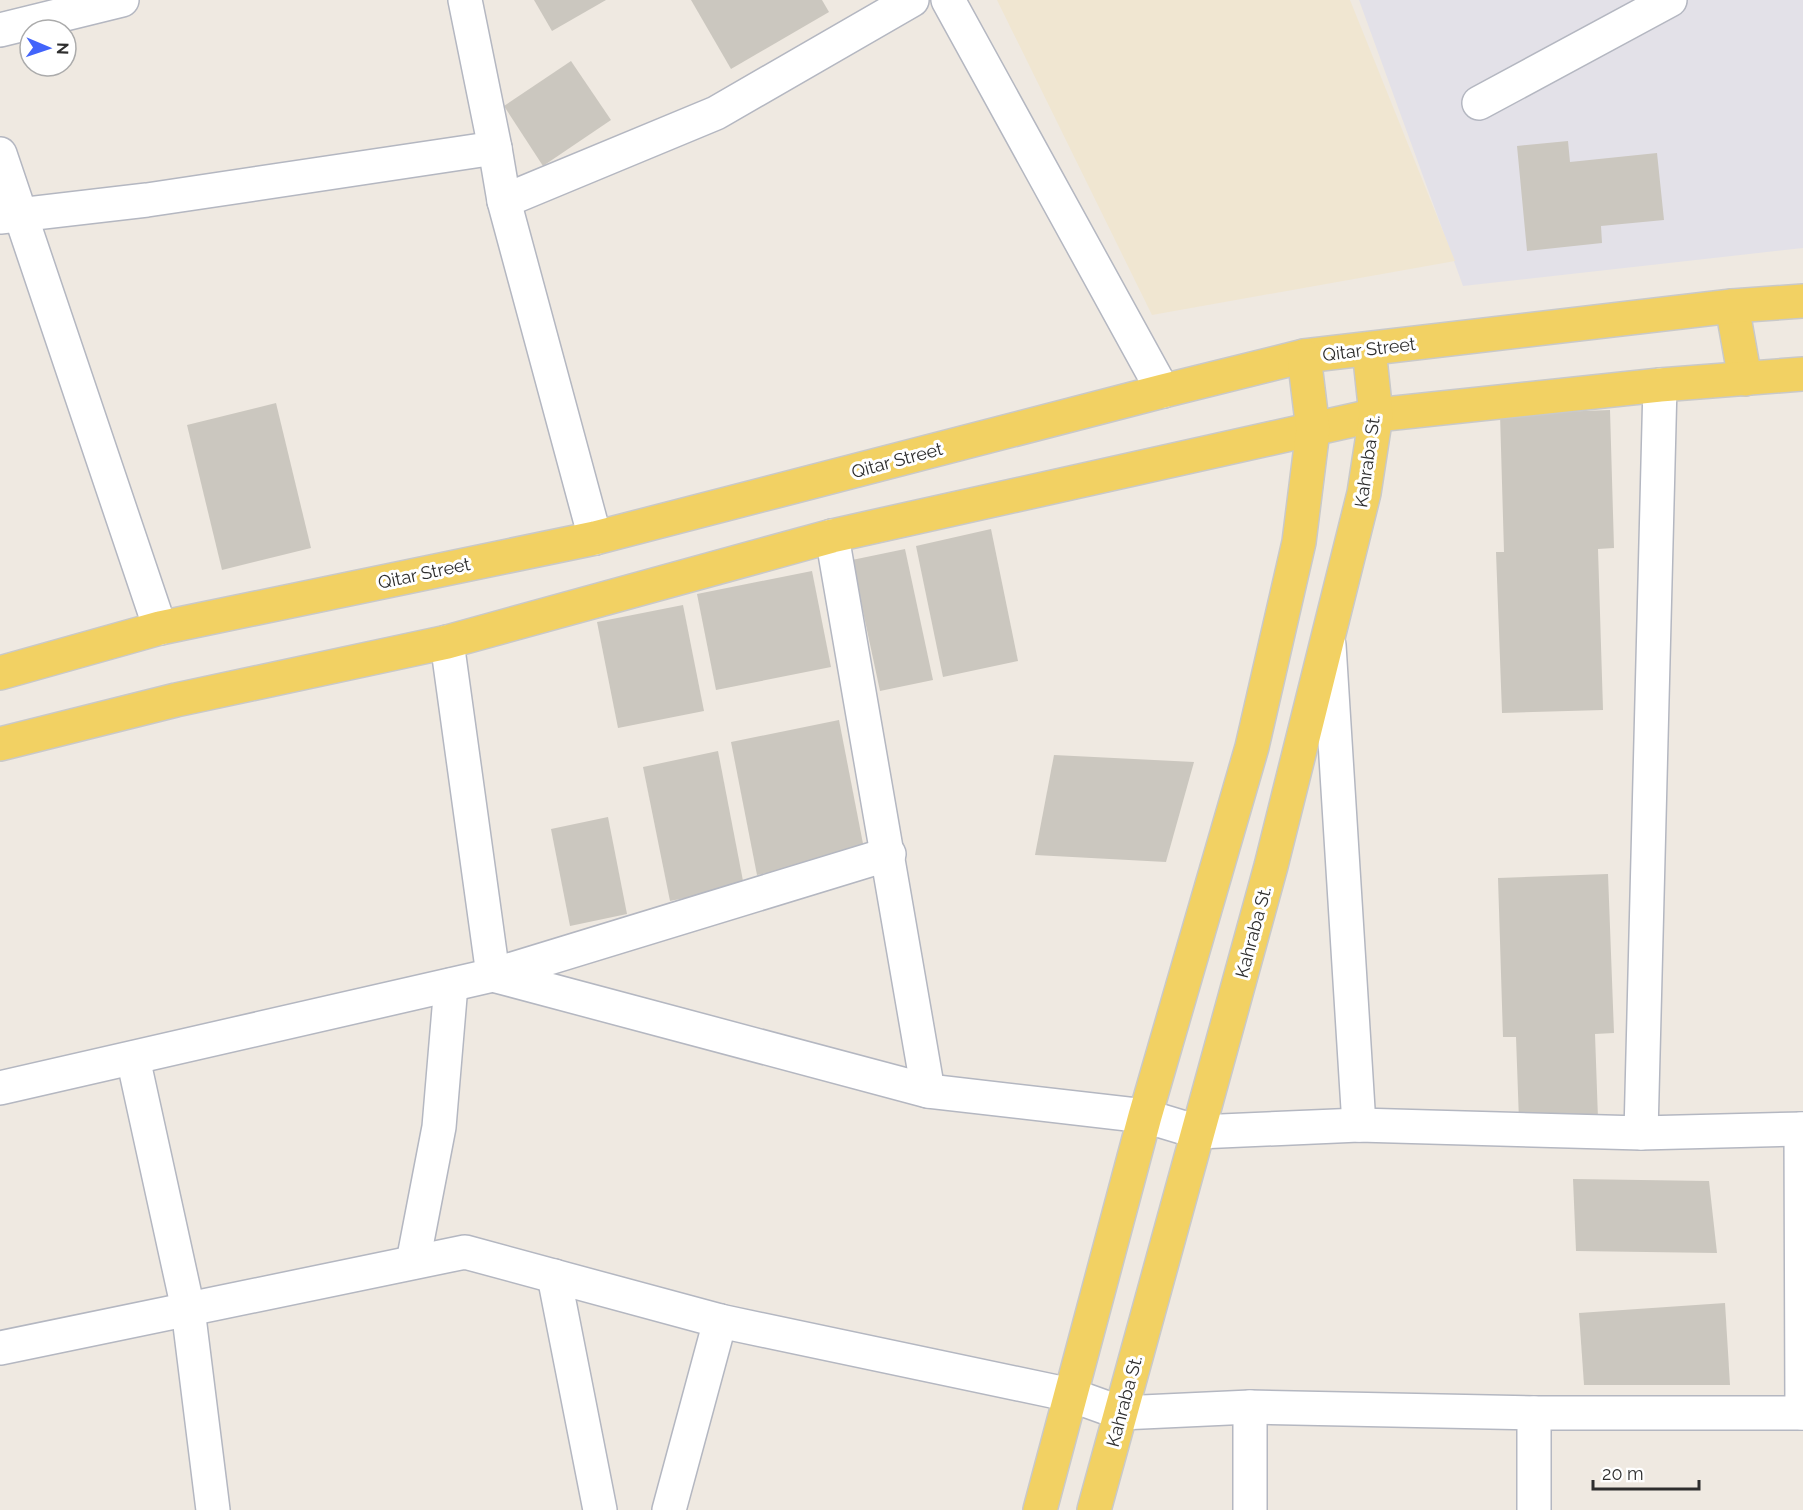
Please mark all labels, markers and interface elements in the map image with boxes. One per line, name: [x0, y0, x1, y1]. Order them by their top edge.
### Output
north arrow: [18, 18, 78, 78]
text: N: [53, 42, 72, 55]
street label: Qitar Street: [1321, 333, 1417, 365]
street label: Kahraba St.: [1350, 413, 1384, 509]
street label: Qitar Street: [849, 438, 945, 482]
street label: Qitar Street: [376, 553, 472, 593]
street label: Kahraba St.: [1231, 884, 1275, 980]
street label: Kahraba St.: [1102, 1353, 1146, 1449]
scale bar: [1593, 1453, 1700, 1491]
text: 20 m: [1602, 1463, 1644, 1484]

